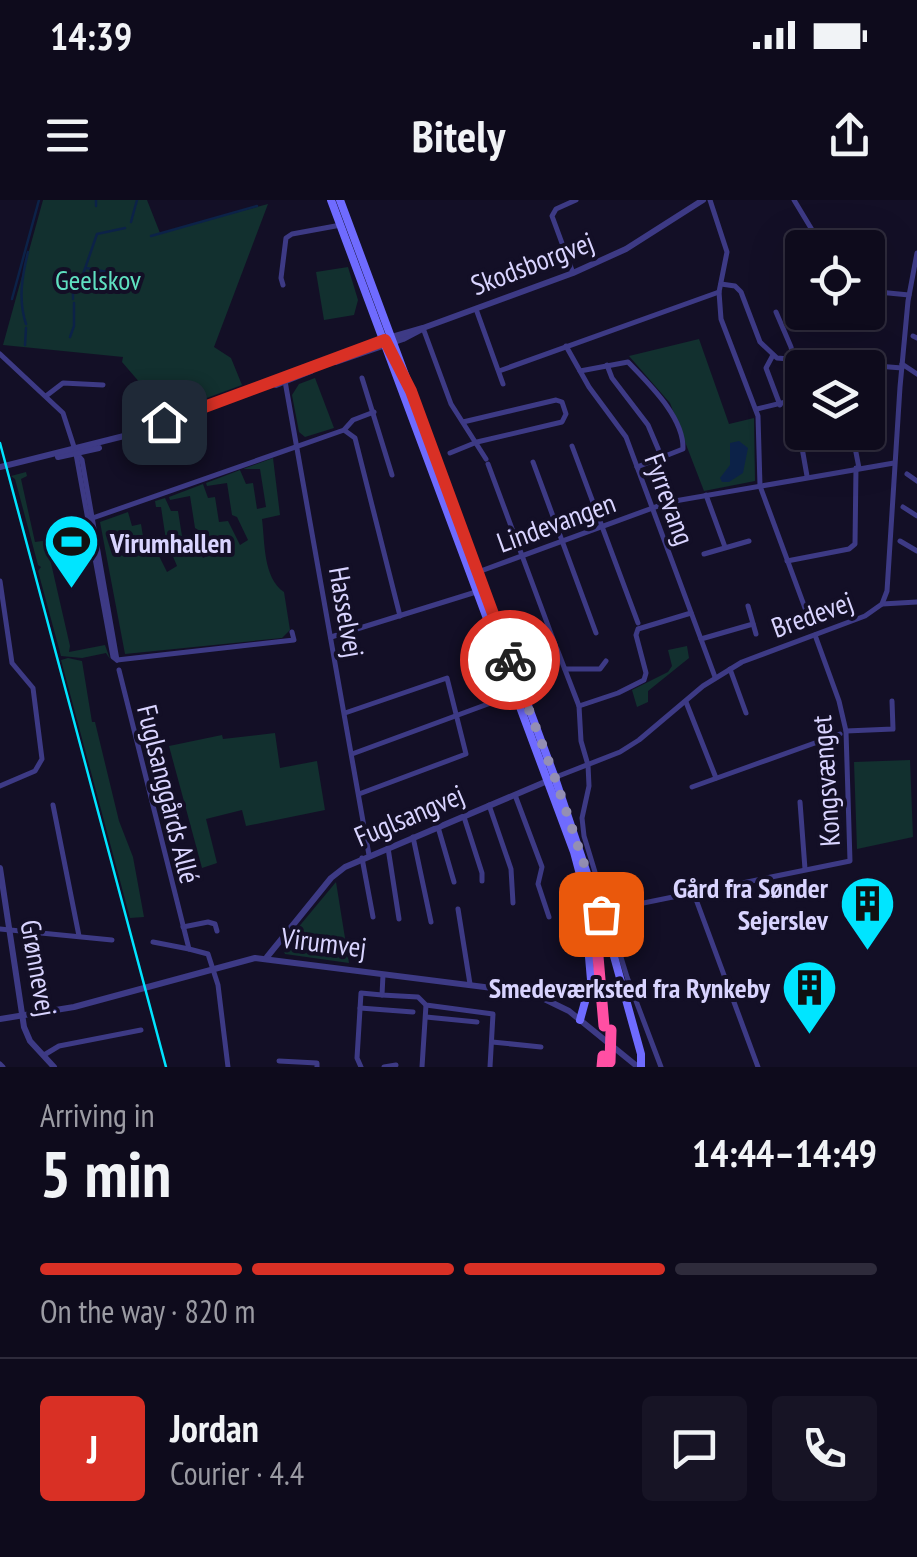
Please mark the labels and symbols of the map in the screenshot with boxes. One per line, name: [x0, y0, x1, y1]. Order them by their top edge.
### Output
street label: Skodsborgvej: [465, 223, 599, 303]
park label: Geelskov: [55, 261, 141, 298]
pin: [122, 380, 207, 465]
street label: Fyrrevang: [636, 448, 704, 550]
street label: Lindevangen: [492, 483, 620, 561]
sports icon: Virumhallen: [41, 512, 101, 591]
place label: Virumhallen: [109, 524, 232, 561]
street label: Hasselvej: [321, 564, 373, 660]
street label: Bredevej: [766, 582, 858, 646]
courier: [460, 610, 560, 710]
street label: Fuglsanggårds Allé: [129, 701, 209, 887]
street label: Kongsvænget: [802, 714, 848, 848]
street label: Fuglsangvej: [348, 775, 470, 855]
place label: Gård fra Sønder Sejerslev: [673, 869, 829, 938]
pin: [559, 872, 644, 957]
building icon: Gård fra Sønder Sejerslev: [837, 873, 897, 952]
street label: Grønnevej: [12, 917, 66, 1019]
street label: Virumvej: [278, 918, 369, 966]
building icon: Smedeværksted fra Rynkeby: [779, 957, 839, 1036]
place label: Smedeværksted fra Rynkeby: [489, 969, 771, 1006]

